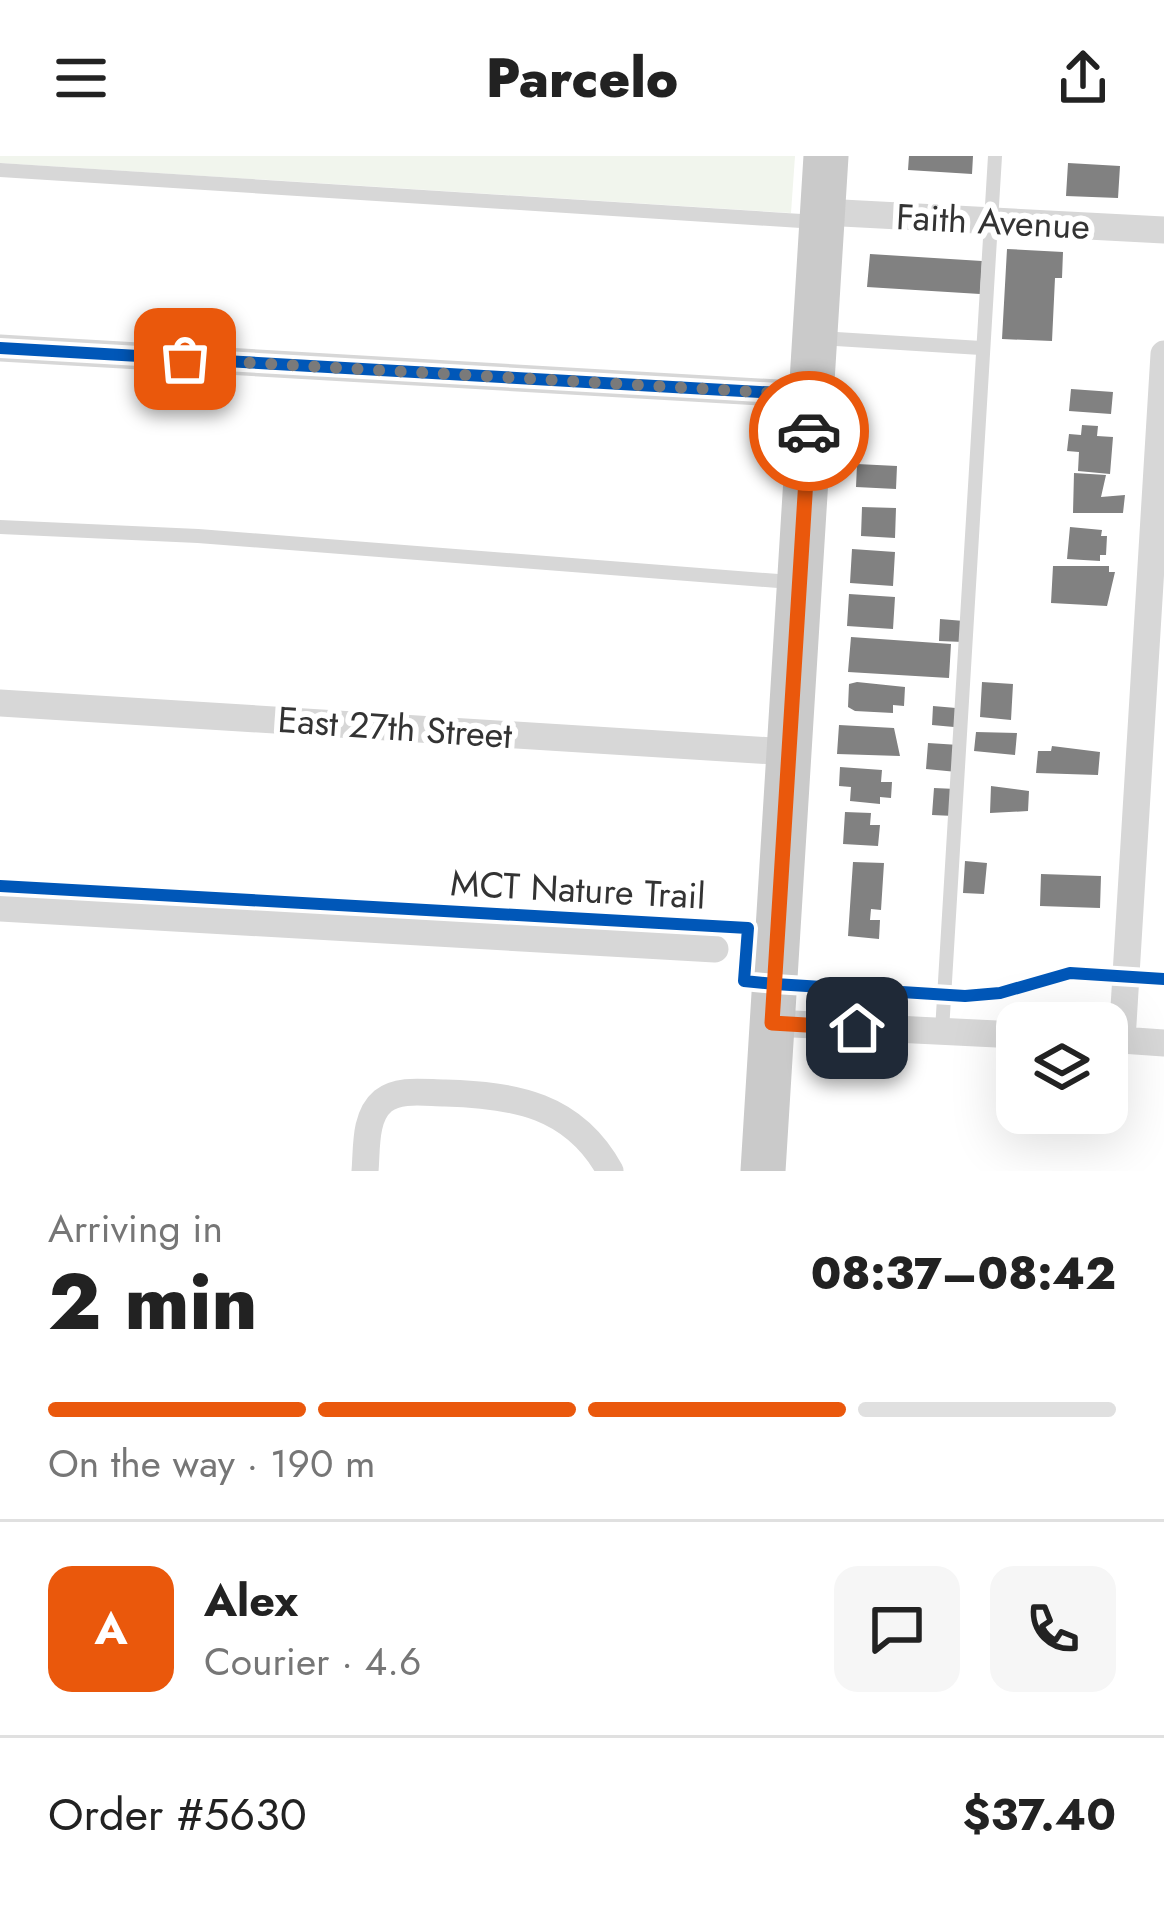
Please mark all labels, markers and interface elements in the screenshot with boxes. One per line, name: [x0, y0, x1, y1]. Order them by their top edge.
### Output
text: Parcelo: [486, 39, 678, 117]
icon: menu: [48, 45, 114, 111]
icon: share: [1050, 45, 1116, 111]
street label: Faith Avenue: [895, 190, 1091, 252]
pin: [134, 308, 236, 410]
icon: bag: [152, 326, 218, 392]
courier: [749, 371, 869, 491]
icon: car: [776, 398, 842, 464]
street label: East 27th Street: [276, 693, 514, 761]
street label: MCT Nature Trail: [449, 856, 707, 922]
pin: [806, 977, 908, 1079]
icon: home: [824, 995, 890, 1061]
map controls: [996, 1002, 1128, 1134]
button: layers: [996, 1002, 1128, 1134]
text: Arriving in: [48, 1200, 223, 1257]
text: 08:37–08:42: [811, 1241, 1116, 1306]
text: 2 min: [48, 1246, 257, 1358]
text: On the way · 190 m: [48, 1435, 375, 1492]
button: chat: [834, 1566, 960, 1692]
button: phone: [990, 1566, 1116, 1692]
text: Alex: [204, 1568, 298, 1633]
text: A: [94, 1596, 128, 1661]
text: Courier · 4.6: [204, 1633, 421, 1690]
text: Order #5630: [48, 1782, 307, 1847]
text: $37.40: [962, 1782, 1116, 1847]

